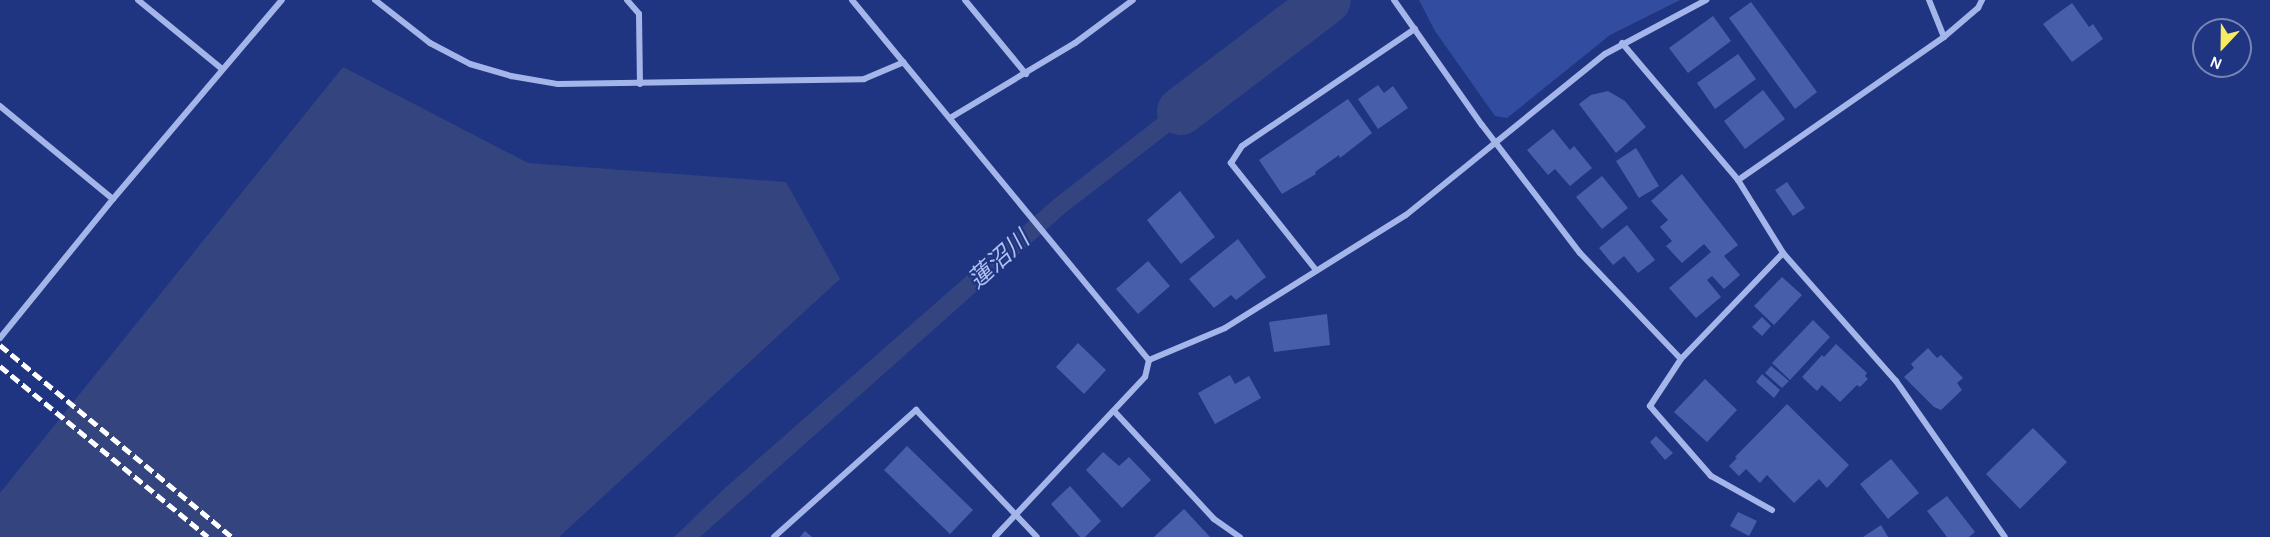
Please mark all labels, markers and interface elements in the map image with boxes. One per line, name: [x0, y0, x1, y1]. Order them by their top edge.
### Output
north arrow: [2192, 18, 2252, 78]
text: N: [2207, 52, 2225, 74]
water label: 蓮沼川: [963, 225, 1035, 295]

